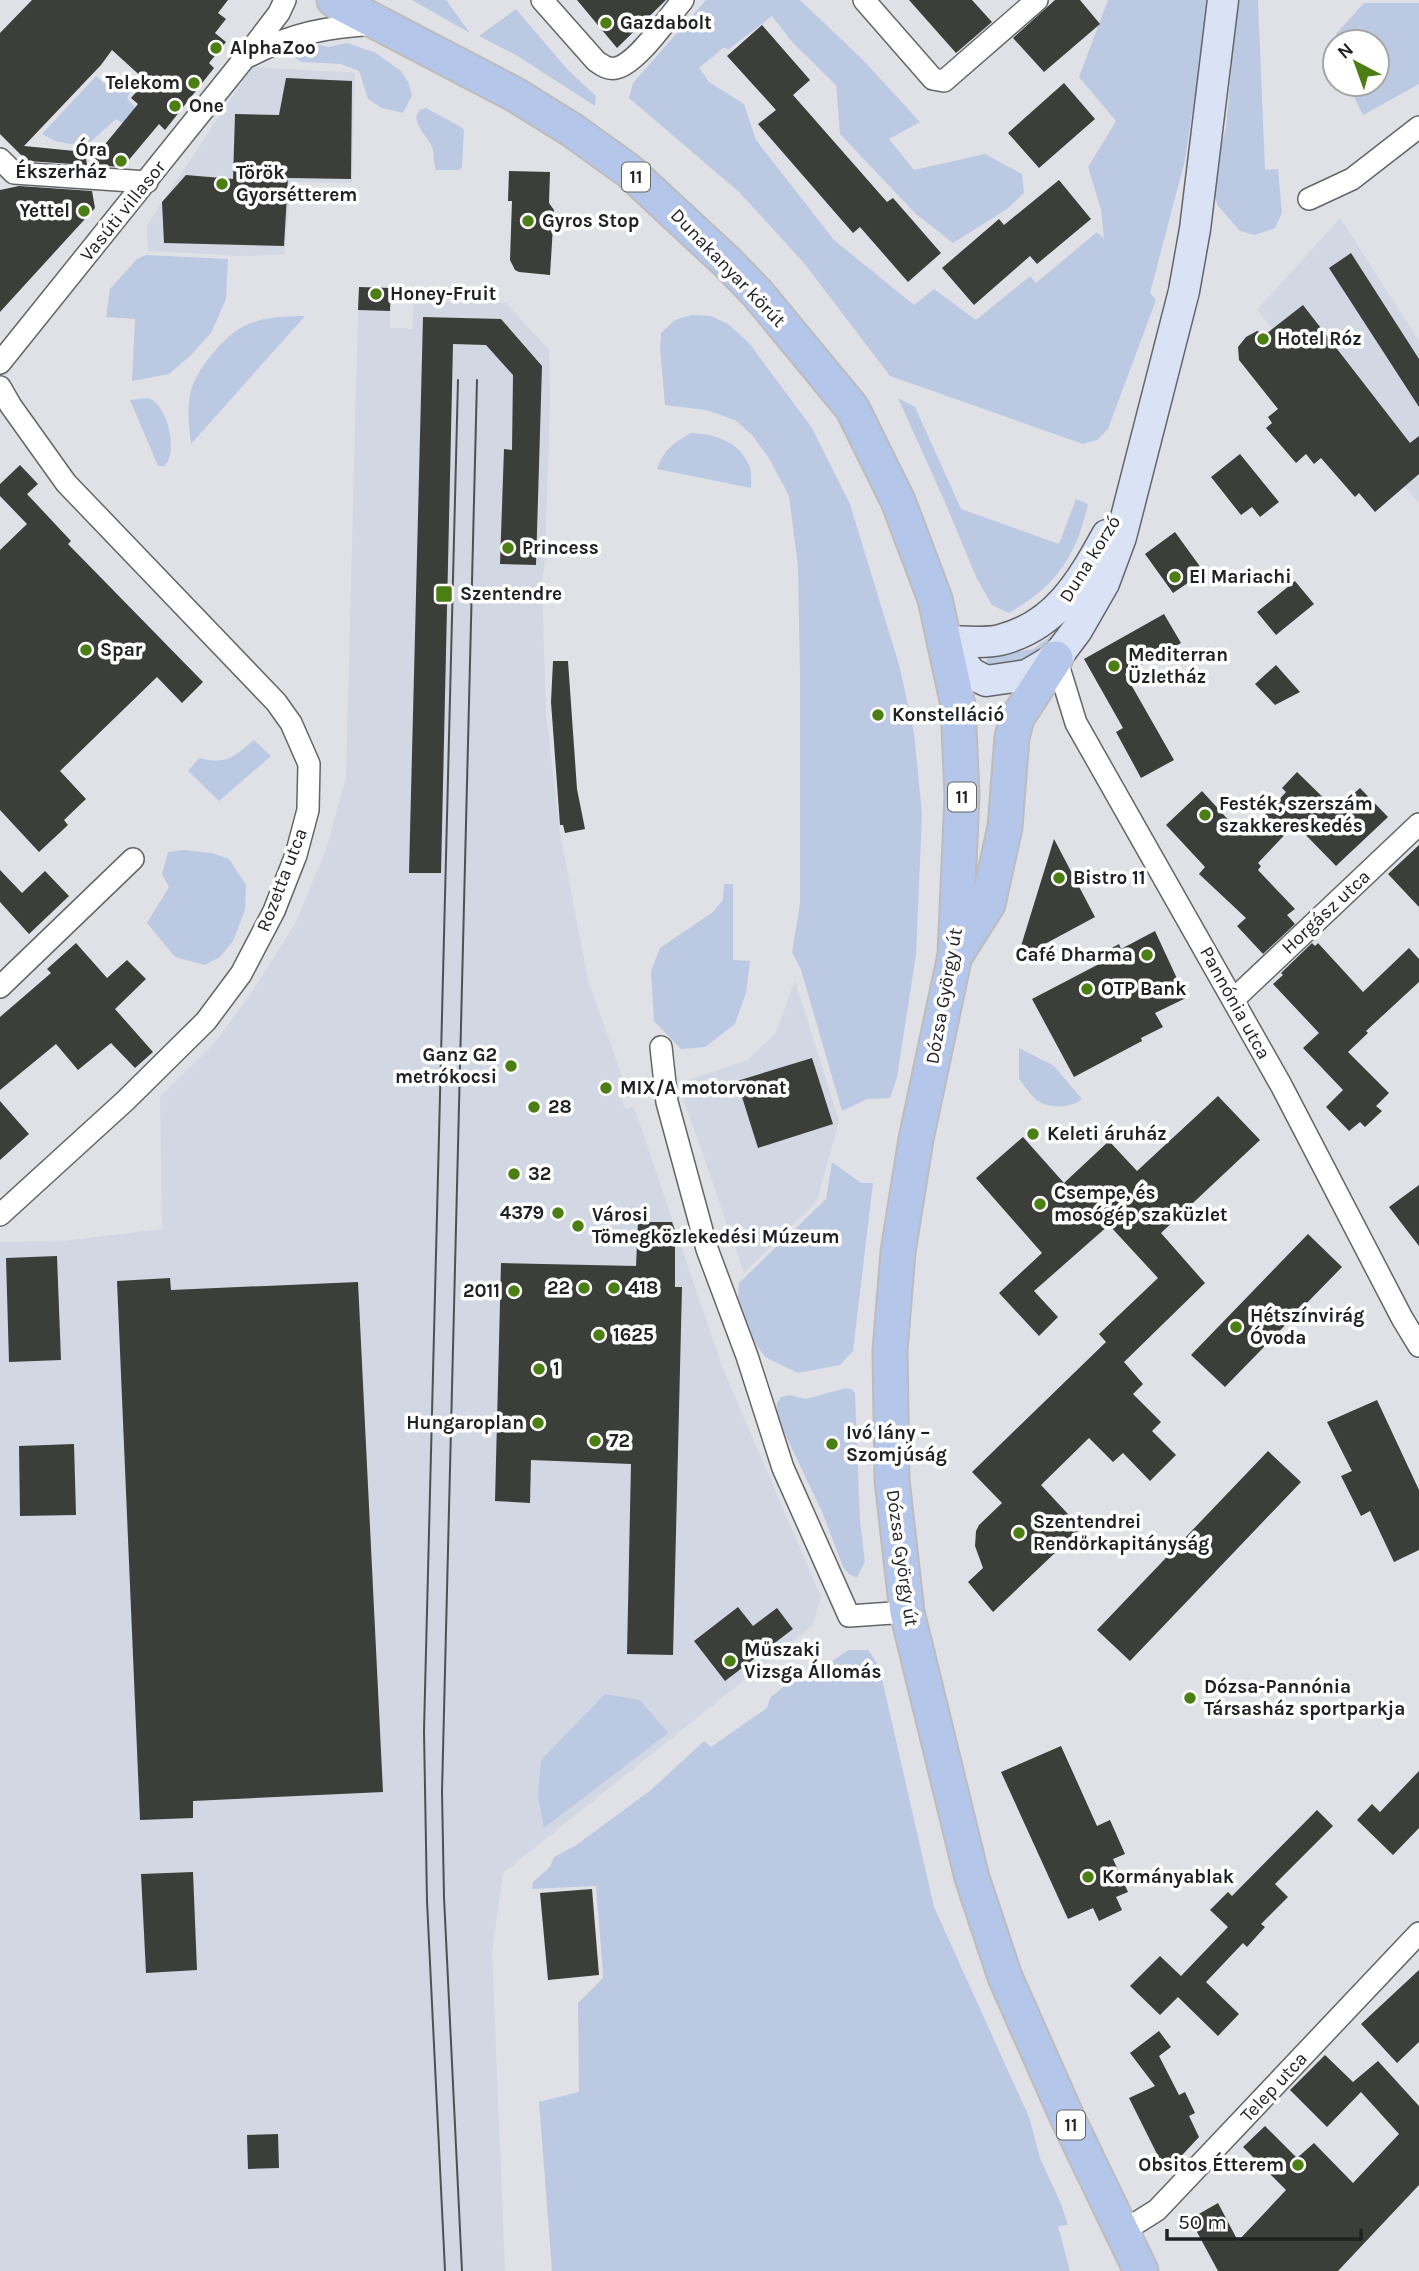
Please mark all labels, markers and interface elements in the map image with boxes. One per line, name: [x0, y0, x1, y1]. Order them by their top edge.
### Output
place label: Gazdabolt: [620, 12, 712, 34]
marker: Gazdabolt: [598, 15, 614, 31]
north arrow: [1321, 28, 1391, 98]
place label: AlphaZoo: [230, 37, 316, 59]
text: N: [1333, 38, 1358, 64]
marker: AlphaZoo: [208, 40, 224, 56]
place label: Telekom: [106, 72, 180, 94]
marker: Telekom: [186, 75, 202, 91]
place label: One: [189, 95, 224, 117]
marker: One: [167, 98, 183, 114]
place label: Óra Ékszerház: [15, 137, 107, 183]
marker: Óra Ékszerház: [113, 153, 129, 169]
street label: Vasúti villasor: [76, 156, 170, 266]
place label: Török Gyorsétterem: [236, 162, 357, 206]
road number: 11: [622, 162, 650, 192]
marker: Török Gyorsétterem: [214, 176, 230, 192]
place label: Yettel: [19, 200, 70, 222]
marker: Yettel: [76, 203, 92, 219]
street label: Dunakanyar körút: [666, 204, 790, 332]
place label: Gyros Stop: [542, 210, 639, 232]
marker: Gyros Stop: [520, 213, 536, 229]
place label: Honey-Fruit: [390, 283, 496, 305]
marker: Honey-Fruit: [368, 286, 384, 302]
place label: Hotel Róz: [1277, 328, 1362, 350]
marker: Hotel Róz: [1255, 331, 1271, 347]
street label: Duna korzó: [1055, 512, 1125, 606]
place label: Princess: [522, 537, 599, 559]
marker: Princess: [500, 540, 516, 556]
place label: El Mariachi: [1189, 566, 1291, 588]
marker: El Mariachi: [1167, 569, 1183, 585]
place label: Szentendre: [460, 583, 562, 605]
marker: Szentendre: [434, 584, 454, 604]
place label: Spar: [100, 639, 143, 661]
marker: Spar: [78, 642, 94, 658]
place label: Mediterran Üzletház: [1128, 644, 1228, 688]
marker: Mediterran Üzletház: [1106, 658, 1122, 674]
place label: Konstelláció: [892, 704, 1004, 726]
marker: Konstelláció: [870, 707, 886, 723]
road number: 11: [948, 782, 976, 812]
place label: Festék, szerszám szakkereskedés: [1219, 793, 1373, 837]
marker: Festék, szerszám szakkereskedés: [1197, 807, 1213, 823]
street label: Rozetta utca: [252, 825, 312, 935]
street label: Horgász utca: [1277, 865, 1375, 959]
place label: Bistro 11: [1073, 867, 1146, 889]
marker: Bistro 11: [1051, 870, 1067, 886]
street label: Dózsa György út: [921, 926, 967, 1066]
street label: Pannónia utca: [1195, 943, 1275, 1063]
place label: Café Dharma: [1015, 944, 1133, 966]
marker: Café Dharma: [1139, 947, 1155, 963]
place label: OTP Bank: [1101, 978, 1186, 1000]
marker: OTP Bank: [1079, 981, 1095, 997]
place label: Ganz G2 metrókocsi: [395, 1044, 497, 1088]
marker: Ganz G2 metrókocsi: [503, 1058, 519, 1074]
place label: MIX/A motorvonat: [620, 1077, 787, 1099]
marker: MIX/A motorvonat: [598, 1080, 614, 1096]
place label: 28: [548, 1096, 572, 1118]
marker: 28: [526, 1099, 542, 1115]
place label: Keleti áruház: [1047, 1123, 1167, 1145]
marker: Keleti áruház: [1025, 1126, 1041, 1142]
place label: 32: [528, 1163, 551, 1185]
marker: 32: [506, 1166, 522, 1182]
place label: Csempe, és mosógép szaküzlet: [1054, 1182, 1228, 1226]
marker: Csempe, és mosógép szaküzlet: [1032, 1196, 1048, 1212]
place label: 4379: [500, 1202, 544, 1224]
place label: Városi Tömegközlekedési Múzeum: [592, 1204, 840, 1248]
marker: 4379: [550, 1205, 566, 1221]
marker: Városi Tömegközlekedési Múzeum: [570, 1218, 586, 1234]
place label: 22: [547, 1277, 570, 1299]
place label: 418: [628, 1277, 658, 1299]
place label: 2011: [463, 1280, 500, 1302]
marker: 22: [576, 1280, 592, 1296]
marker: 418: [606, 1280, 622, 1296]
marker: 2011: [506, 1283, 522, 1299]
place label: Hétszínvirág Óvoda: [1250, 1305, 1364, 1349]
marker: Hétszínvirág Óvoda: [1228, 1319, 1244, 1335]
place label: 1625: [613, 1324, 654, 1346]
marker: 1625: [591, 1327, 607, 1343]
place label: 1: [553, 1358, 560, 1380]
marker: 1: [531, 1361, 547, 1377]
place label: Hungaroplan: [406, 1412, 524, 1434]
marker: Hungaroplan: [530, 1415, 546, 1431]
place label: Ivó lány – Szomjúság: [846, 1422, 947, 1466]
place label: 72: [609, 1430, 630, 1452]
marker: 72: [587, 1433, 603, 1449]
marker: Ivó lány – Szomjúság: [824, 1436, 840, 1452]
street label: Dózsa György út: [882, 1488, 922, 1628]
place label: Szentendrei Rendőrkapitányság: [1033, 1511, 1209, 1555]
marker: Szentendrei Rendőrkapitányság: [1011, 1525, 1027, 1541]
place label: Műszaki Vizsga Állomás: [744, 1639, 881, 1683]
marker: Műszaki Vizsga Állomás: [722, 1653, 738, 1669]
place label: Dózsa-Pannónia Társasház sportparkja: [1204, 1676, 1405, 1720]
marker: Dózsa-Pannónia Társasház sportparkja: [1182, 1690, 1198, 1706]
place label: Kormányablak: [1102, 1866, 1234, 1888]
marker: Kormányablak: [1080, 1869, 1096, 1885]
street label: Telep utca: [1236, 2048, 1312, 2126]
road number: 11: [1057, 2110, 1085, 2140]
place label: Obsitos Étterem: [1138, 2151, 1284, 2176]
marker: Obsitos Étterem: [1290, 2157, 1306, 2173]
scale bar: [1167, 2198, 1361, 2242]
text: 50 m: [1178, 2210, 1227, 2234]

